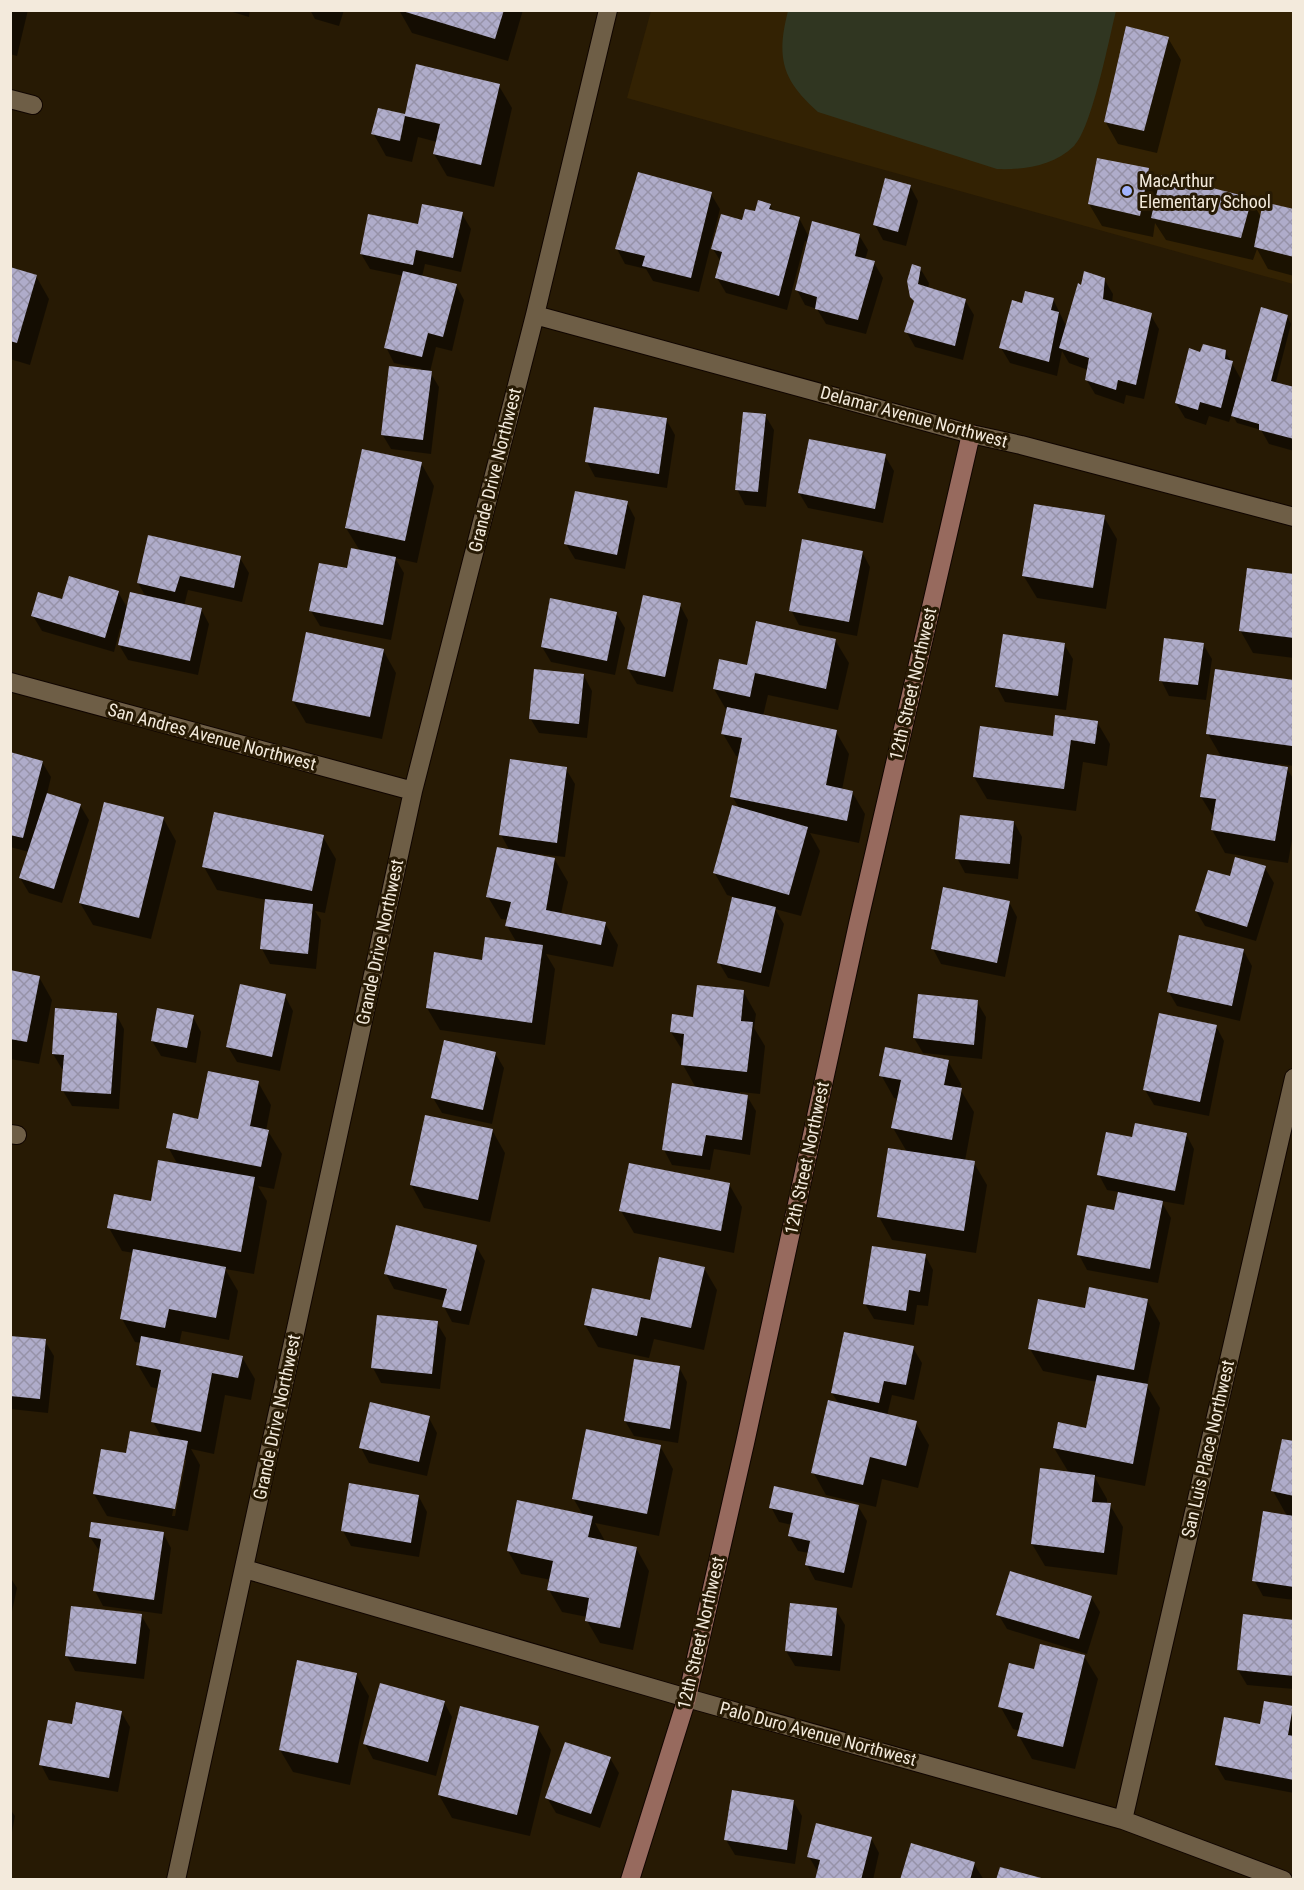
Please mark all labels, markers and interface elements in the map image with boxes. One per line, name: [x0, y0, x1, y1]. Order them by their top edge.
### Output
place label: MacArthur Elementary School: [1139, 170, 1271, 212]
marker: MacArthur Elementary School: [1120, 184, 1134, 198]
street label: Delamar Avenue Northwest: [818, 381, 1010, 452]
street label: Grande Drive Northwest: [464, 386, 525, 554]
street label: 12th Street Northwest: [885, 606, 940, 762]
street label: San Andres Avenue Northwest: [106, 699, 319, 774]
street label: Grande Drive Northwest: [352, 857, 407, 1026]
street label: 12th Street Northwest: [780, 1079, 833, 1236]
street label: Grande Drive Northwest: [249, 1332, 304, 1501]
street label: San Luis Place Northwest: [1177, 1358, 1238, 1540]
street label: 12th Street Northwest: [673, 1555, 728, 1711]
street label: Palo Duro Avenue Northwest: [717, 1697, 919, 1770]

